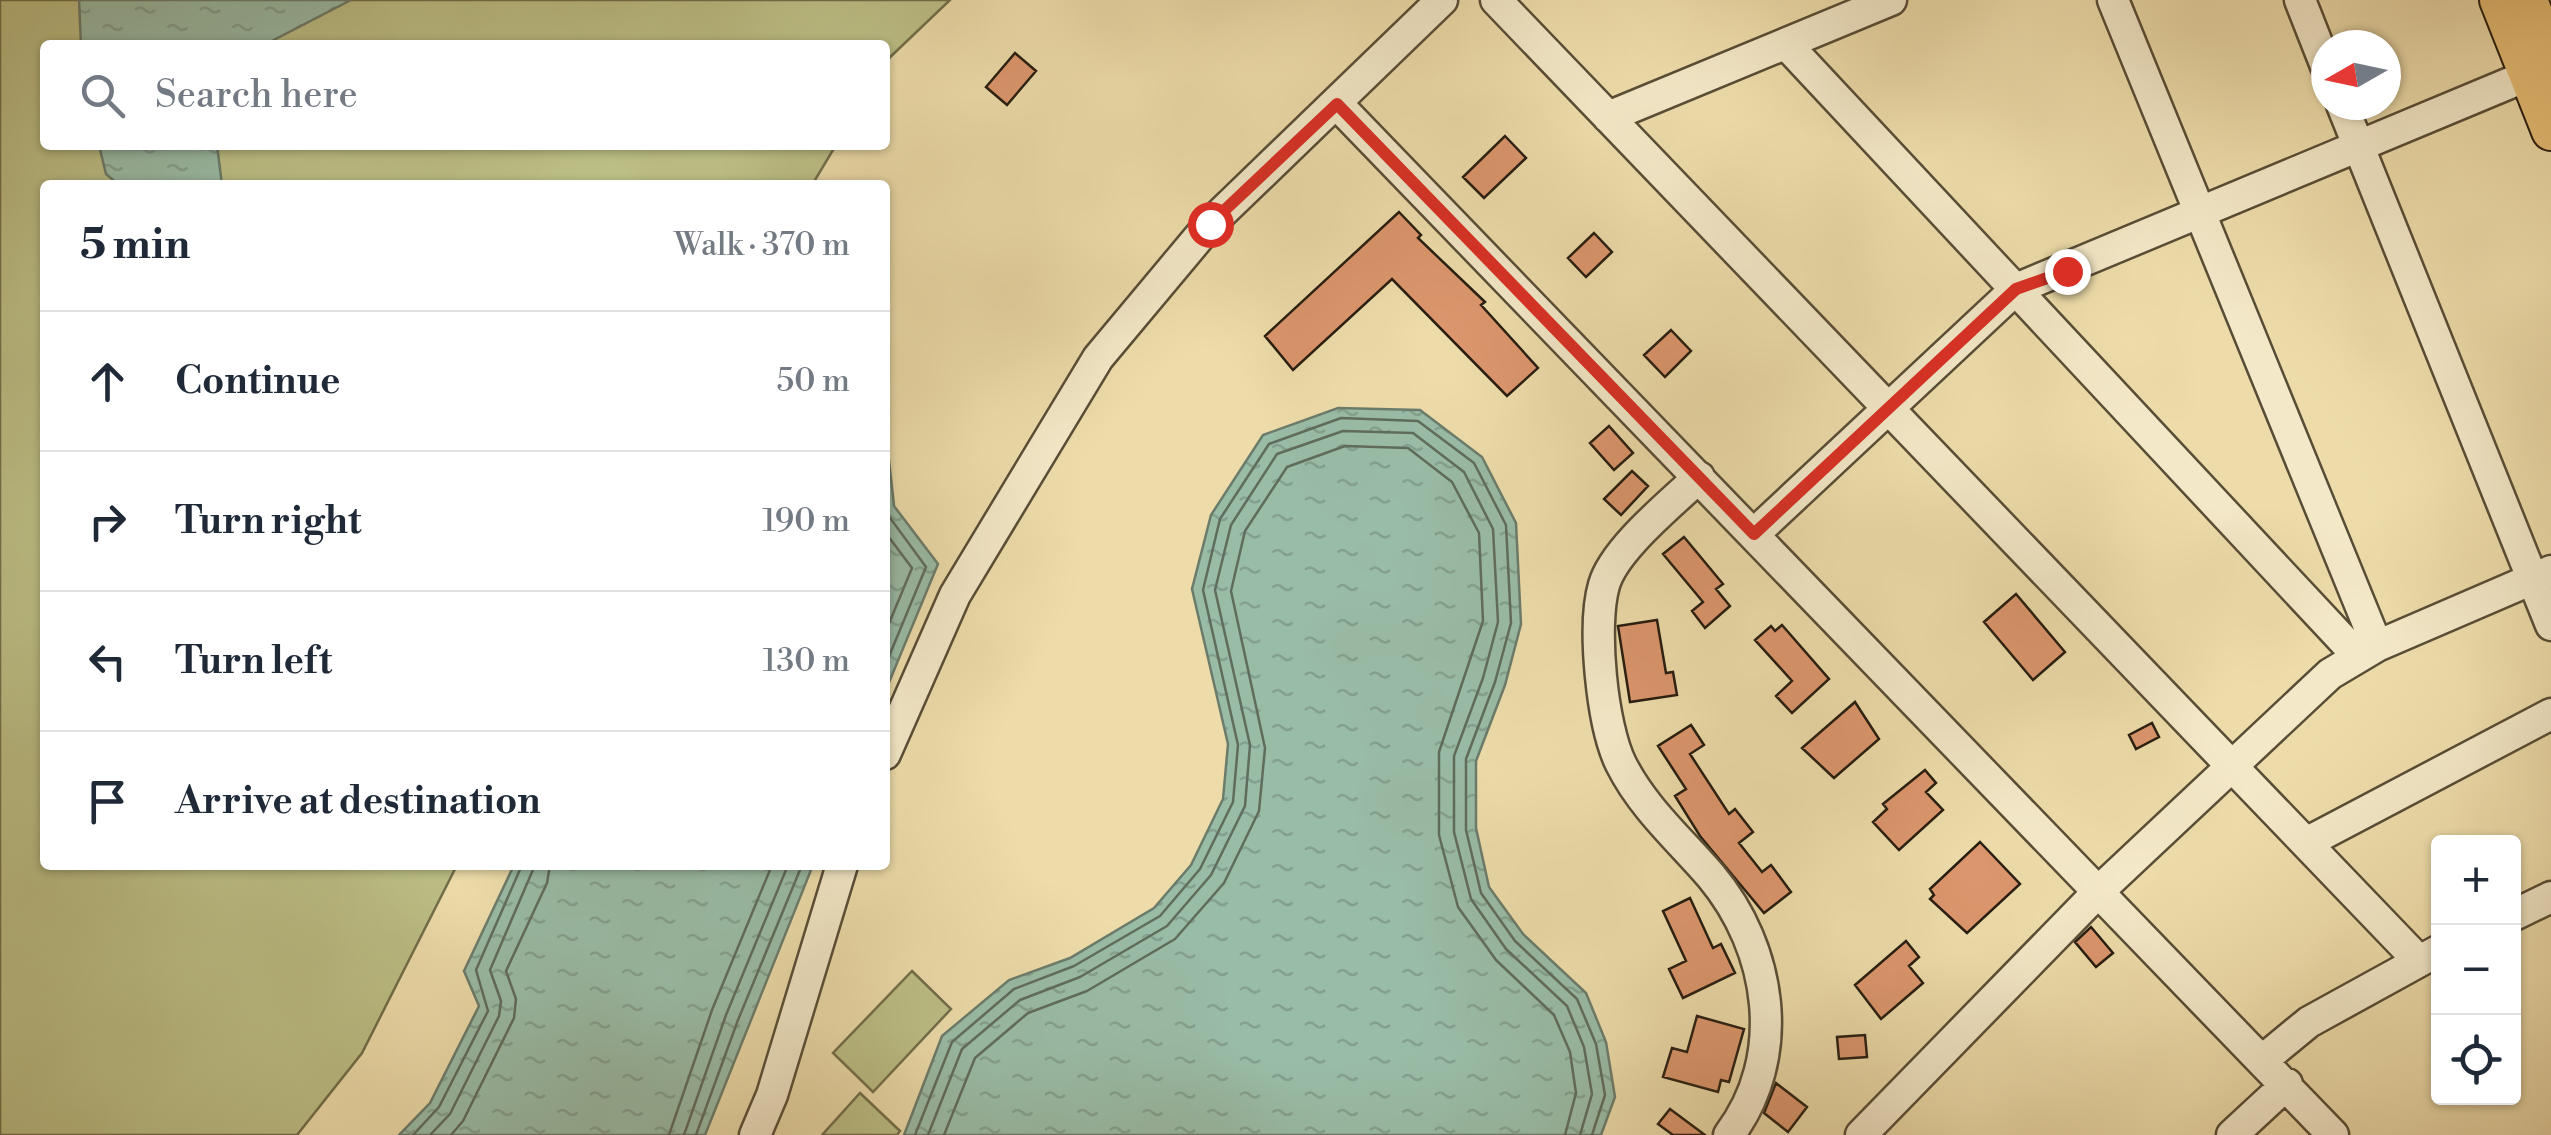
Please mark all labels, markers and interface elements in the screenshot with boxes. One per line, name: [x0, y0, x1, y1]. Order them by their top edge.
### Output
north arrow: [2311, 30, 2401, 120]
search box: [40, 40, 890, 150]
icon: search: [75, 68, 130, 123]
text: Search here: [155, 72, 358, 119]
route start: [1188, 202, 1234, 248]
text: 5 min: [80, 219, 190, 272]
text: Walk · 370 m: [674, 225, 850, 265]
route end: [2045, 249, 2091, 295]
icon: ahead: [80, 354, 135, 409]
text: Continue: [175, 358, 340, 405]
text: 50 m: [777, 361, 850, 401]
icon: right: [80, 494, 135, 549]
text: Turn right: [175, 498, 361, 545]
text: 190 m: [762, 501, 850, 541]
icon: left: [80, 634, 135, 689]
text: Turn left: [175, 638, 332, 685]
text: 130 m: [763, 641, 850, 681]
icon: arrive: [80, 774, 135, 829]
text: Arrive at destination: [175, 778, 541, 825]
map controls: [2431, 835, 2521, 1105]
button: +: [2431, 835, 2521, 925]
button: −: [2431, 925, 2521, 1015]
button: locate: [2431, 1015, 2521, 1105]

